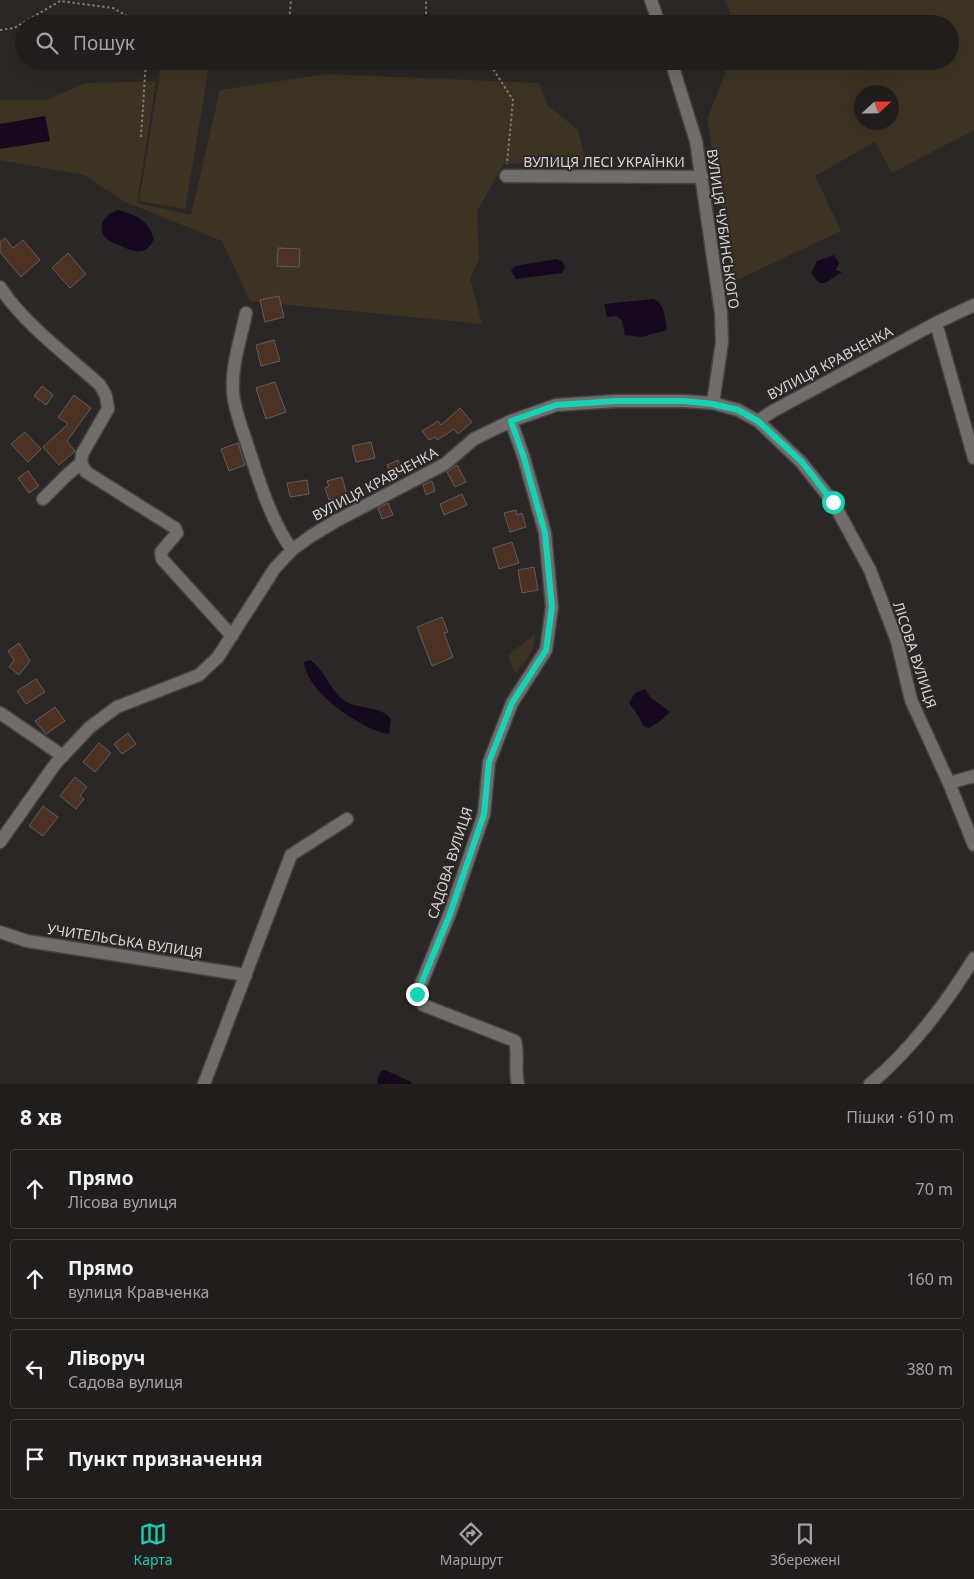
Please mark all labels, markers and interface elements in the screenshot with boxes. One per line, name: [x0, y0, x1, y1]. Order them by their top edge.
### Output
search box: [15, 15, 959, 70]
icon: search: [33, 29, 61, 57]
text: Пошук: [73, 30, 135, 56]
north arrow: [854, 85, 899, 130]
street label: ВУЛИЦЯ ЧУБИНСЬКОГО: [703, 148, 744, 310]
street label: ВУЛИЦЯ ЛЕСІ УКРАЇНКИ: [523, 152, 685, 171]
street label: ВУЛИЦЯ КРАВЧЕНКА: [764, 321, 896, 404]
street label: ВУЛИЦЯ КРАВЧЕНКА: [309, 442, 441, 525]
route start: [822, 491, 845, 514]
street label: ЛІСОВА ВУЛИЦЯ: [889, 599, 942, 711]
street label: САДОВА ВУЛИЦЯ: [422, 804, 477, 921]
street label: УЧИТЕЛЬСЬКА ВУЛИЦЯ: [46, 919, 204, 962]
route end: [406, 983, 429, 1006]
text: 8 хв: [20, 1103, 62, 1131]
text: Пішки · 610 m: [846, 1106, 954, 1128]
text: Прямо: [68, 1165, 134, 1191]
icon: ahead: [21, 1175, 49, 1203]
text: 70 m: [916, 1178, 953, 1200]
text: Лісова вулиця: [68, 1191, 177, 1213]
text: Прямо: [68, 1255, 134, 1281]
icon: ahead: [21, 1265, 49, 1293]
text: 160 m: [906, 1268, 953, 1290]
text: вулиця Кравченка: [68, 1281, 210, 1303]
text: Ліворуч: [68, 1345, 145, 1371]
icon: left: [21, 1355, 49, 1383]
text: 380 m: [906, 1358, 953, 1380]
text: Садова вулиця: [68, 1371, 183, 1393]
icon: arrive: [21, 1445, 49, 1473]
text: Пункт призначення: [68, 1446, 262, 1472]
tab: Карта: [134, 1520, 173, 1569]
tab: Маршрут: [440, 1520, 503, 1569]
tab: Збережені: [770, 1520, 840, 1569]

